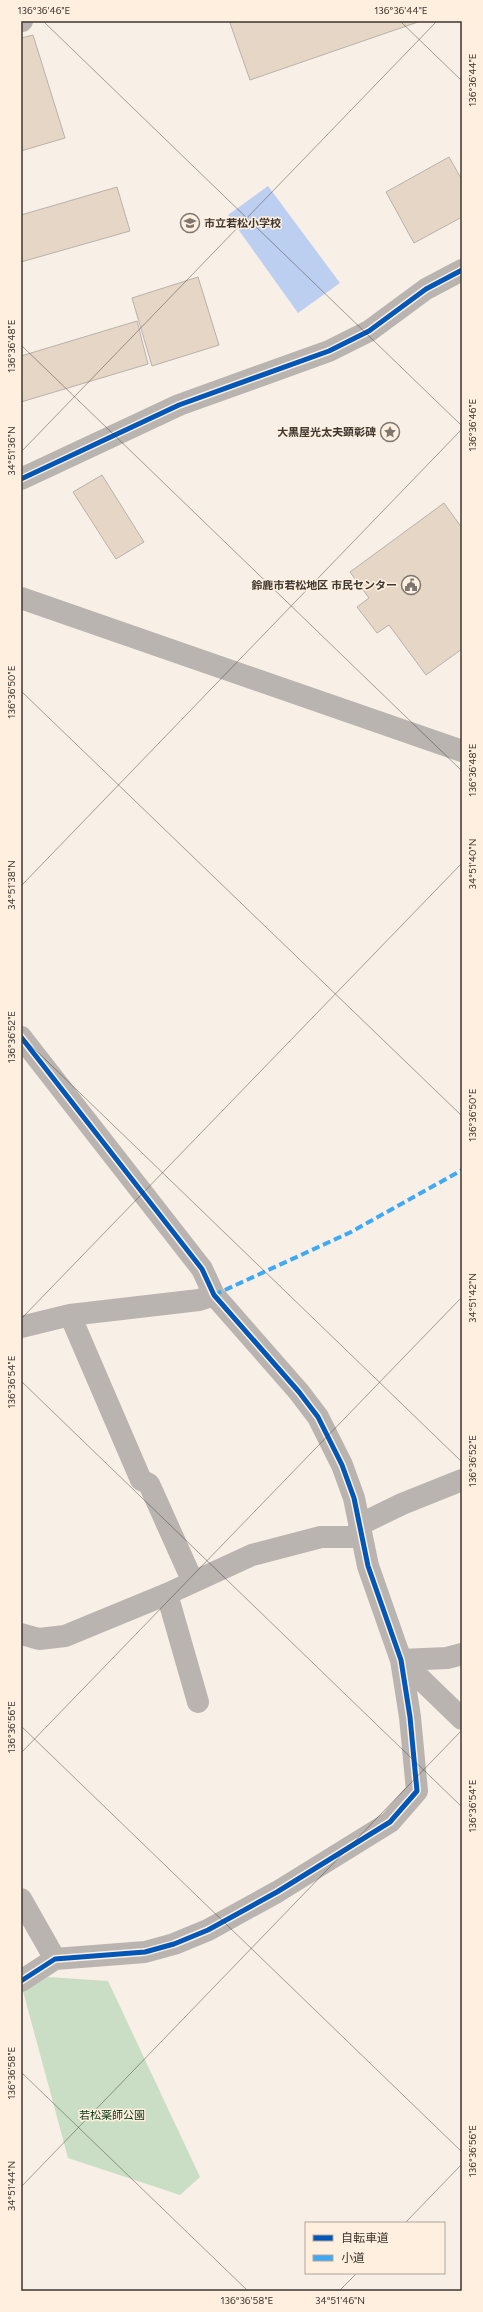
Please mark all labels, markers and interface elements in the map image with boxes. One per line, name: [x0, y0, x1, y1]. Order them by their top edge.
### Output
text: 136°36'46"E: [17, 4, 71, 17]
text: 136°36'44"E: [374, 4, 428, 17]
text: 136°36'44"E: [466, 53, 479, 107]
school or university icon: 市立若松小学校: [179, 212, 201, 234]
place label: 市立若松小学校: [204, 217, 281, 230]
text: 136°36'48"E: [5, 319, 18, 373]
text: 136°36'46"E: [466, 398, 479, 452]
place icon: 大黒屋光太夫顕彰碑: [379, 421, 401, 443]
text: 34°51'36"N: [5, 426, 18, 476]
place label: 大黒屋光太夫顕彰碑: [277, 426, 376, 439]
public building icon: 鈴鹿市若松地区 市民センター: [400, 574, 422, 596]
place label: 鈴鹿市若松地区 市民センター: [251, 579, 397, 592]
text: 136°36'50"E: [5, 665, 18, 719]
text: 136°36'48"E: [466, 743, 479, 797]
text: 34°51'40"N: [466, 839, 479, 889]
text: 34°51'38"N: [5, 860, 18, 910]
text: 136°36'52"E: [5, 1011, 18, 1063]
text: 136°36'50"E: [466, 1088, 479, 1142]
text: 34°51'42"N: [466, 1273, 479, 1323]
text: 136°36'54"E: [5, 1355, 18, 1409]
text: 136°36'52"E: [466, 1435, 479, 1487]
text: 136°36'56"E: [5, 1701, 18, 1753]
text: 136°36'54"E: [466, 1779, 479, 1833]
text: 136°36'58"E: [5, 2046, 18, 2100]
park label: 若松薬師公園: [79, 2109, 145, 2122]
text: 136°36'56"E: [466, 2125, 479, 2177]
text: 34°51'44"N: [5, 2161, 18, 2211]
legend: [305, 2222, 445, 2274]
text: 自転車道: [341, 2231, 389, 2245]
text: 小道: [341, 2251, 365, 2265]
text: 136°36'58"E: [220, 2294, 274, 2307]
text: 34°51'46"N: [315, 2294, 365, 2307]

